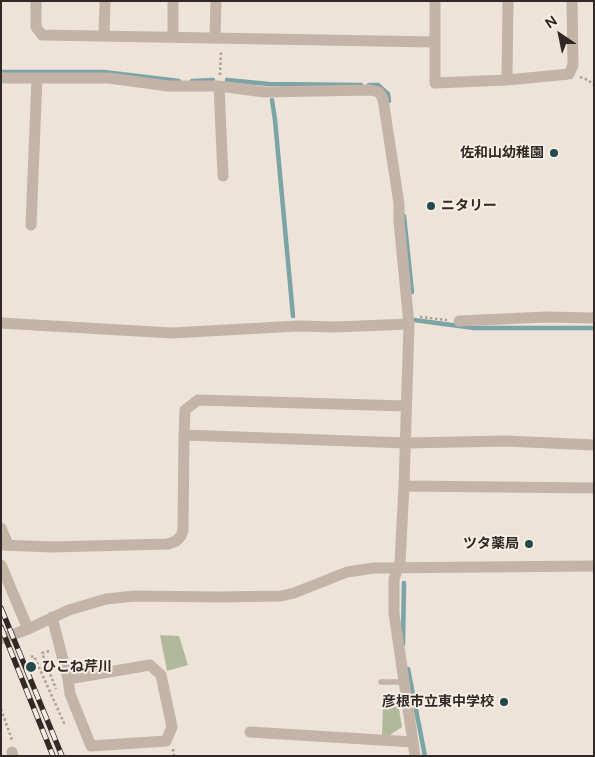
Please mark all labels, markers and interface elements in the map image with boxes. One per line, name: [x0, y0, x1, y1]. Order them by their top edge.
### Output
north arrow: [535, 10, 585, 60]
text: N: [542, 12, 561, 32]
place label: 佐和山幼稚園: [460, 145, 544, 161]
marker: 佐和山幼稚園: [548, 147, 560, 159]
place label: ニタリー: [441, 198, 497, 214]
marker: ニタリー: [425, 200, 437, 212]
place label: ツタ薬局: [463, 536, 519, 552]
marker: ツタ薬局: [523, 538, 535, 550]
place label: ひこね芹川: [42, 659, 112, 675]
marker: ひこね芹川: [24, 660, 38, 674]
place label: 彦根市立東中学校: [382, 694, 494, 710]
marker: 彦根市立東中学校: [498, 696, 510, 708]

